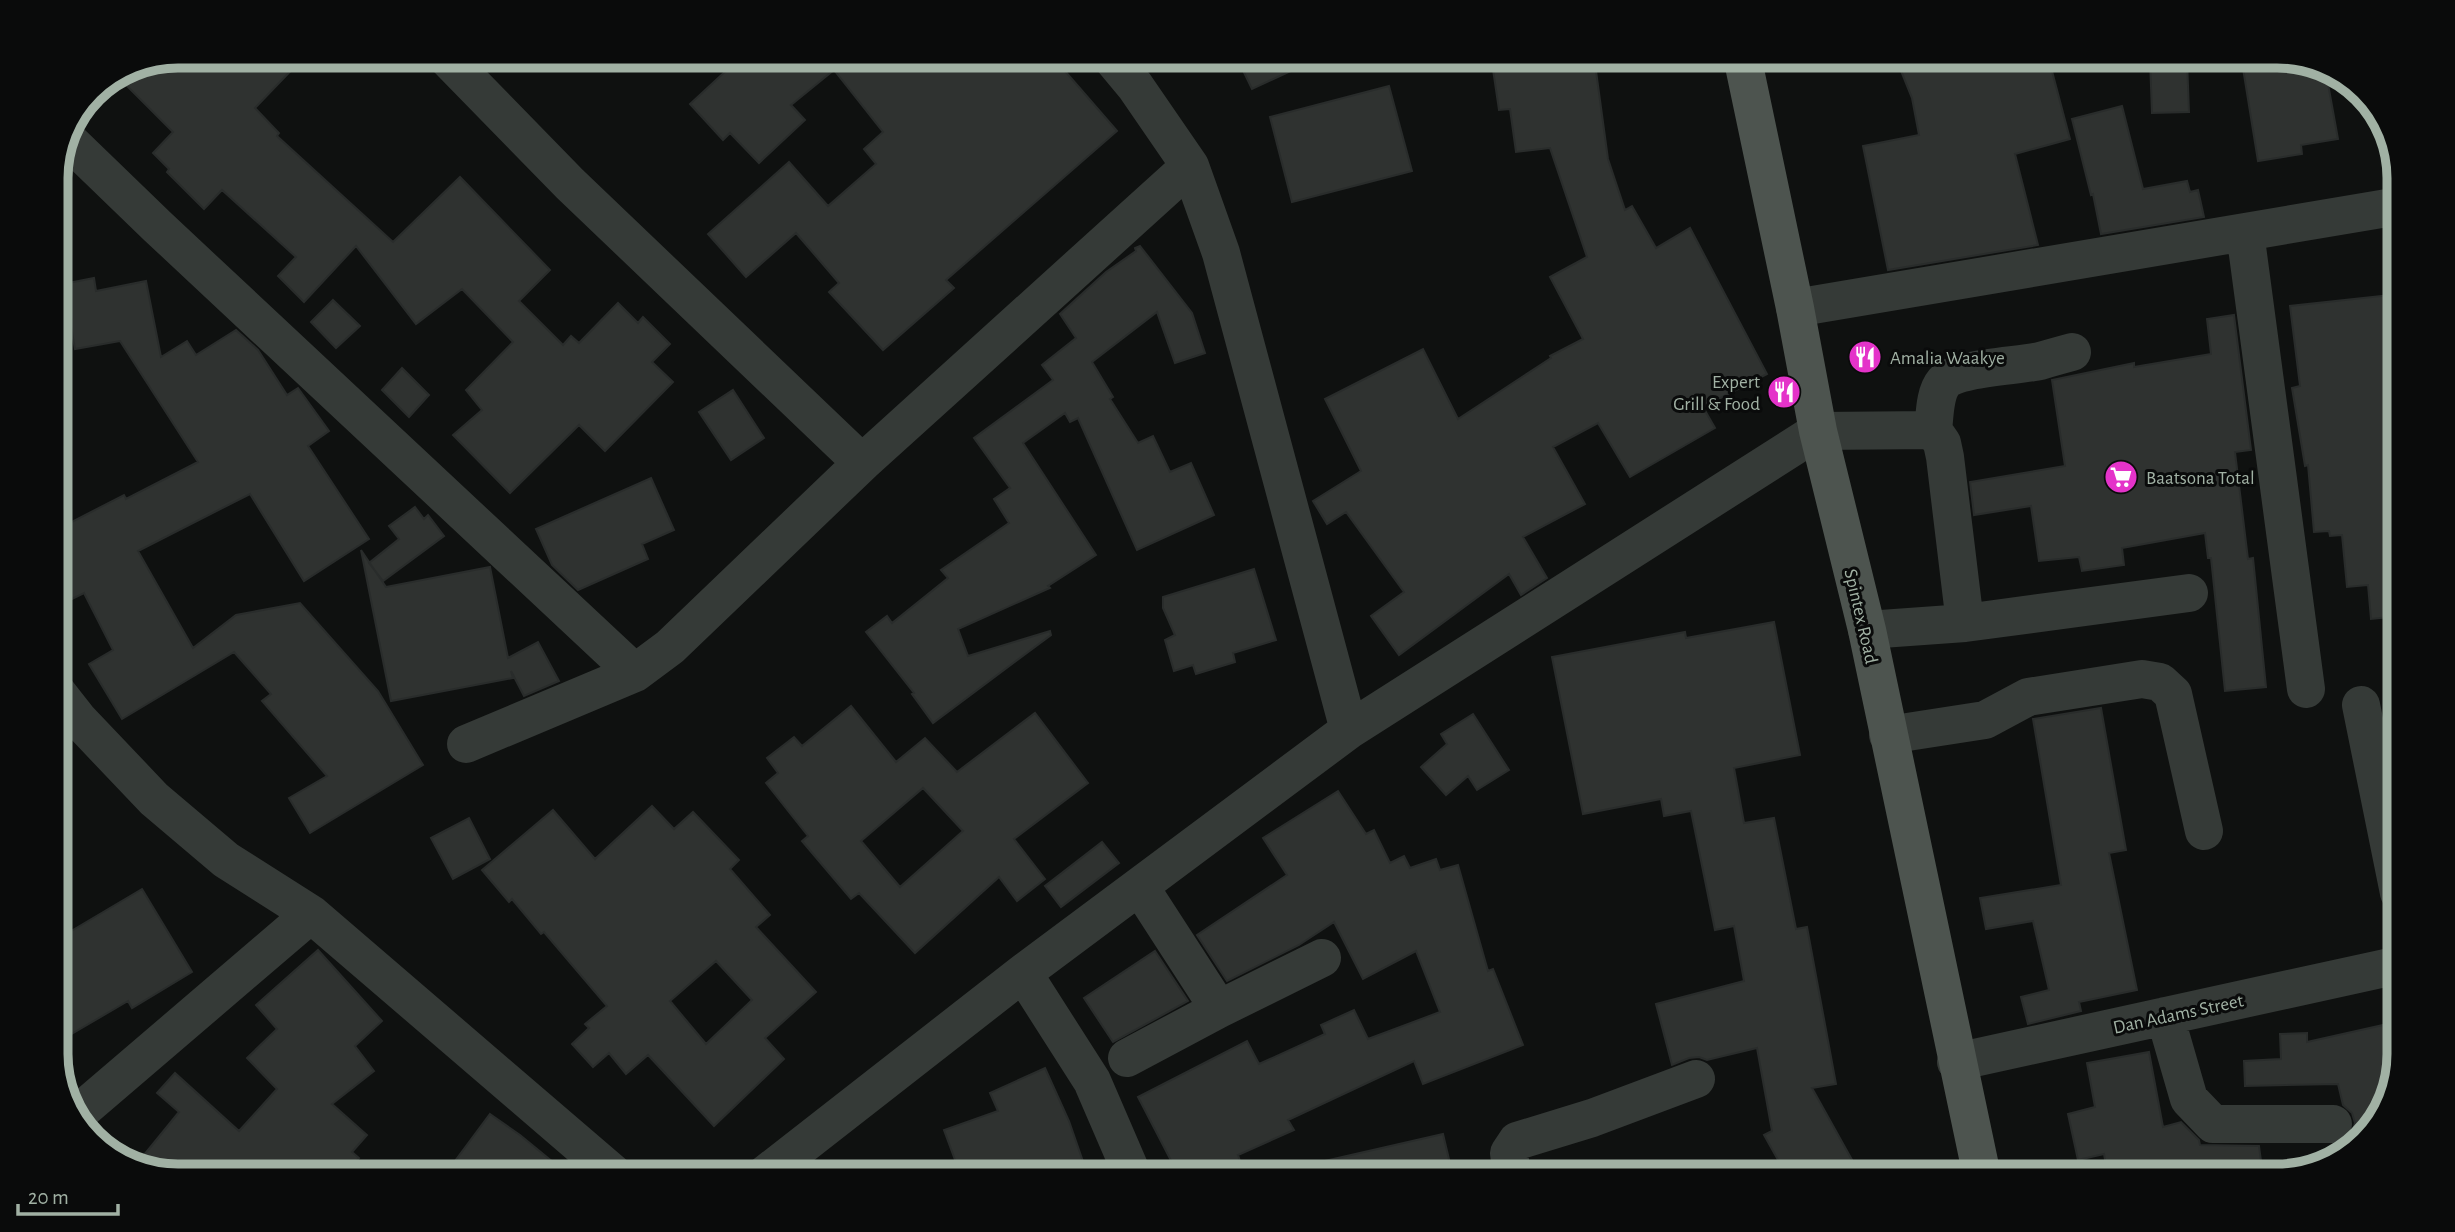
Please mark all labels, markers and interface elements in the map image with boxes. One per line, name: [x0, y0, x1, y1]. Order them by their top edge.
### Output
restaurant icon: Amalia Waakye: [1846, 338, 1884, 376]
place label: Amalia Waakye: [1890, 349, 2005, 368]
place label: Expert Grill & Food: [1673, 373, 1760, 414]
restaurant icon: Expert Grill & Food: [1765, 373, 1803, 411]
supermarket icon: Baatsona Total: [2102, 458, 2140, 496]
place label: Baatsona Total: [2146, 469, 2255, 488]
street label: Spintex Road: [1840, 567, 1881, 666]
street label: Dan Adams Street: [2111, 991, 2245, 1038]
scale bar: [18, 1172, 117, 1216]
text: 20 m: [28, 1187, 69, 1208]

